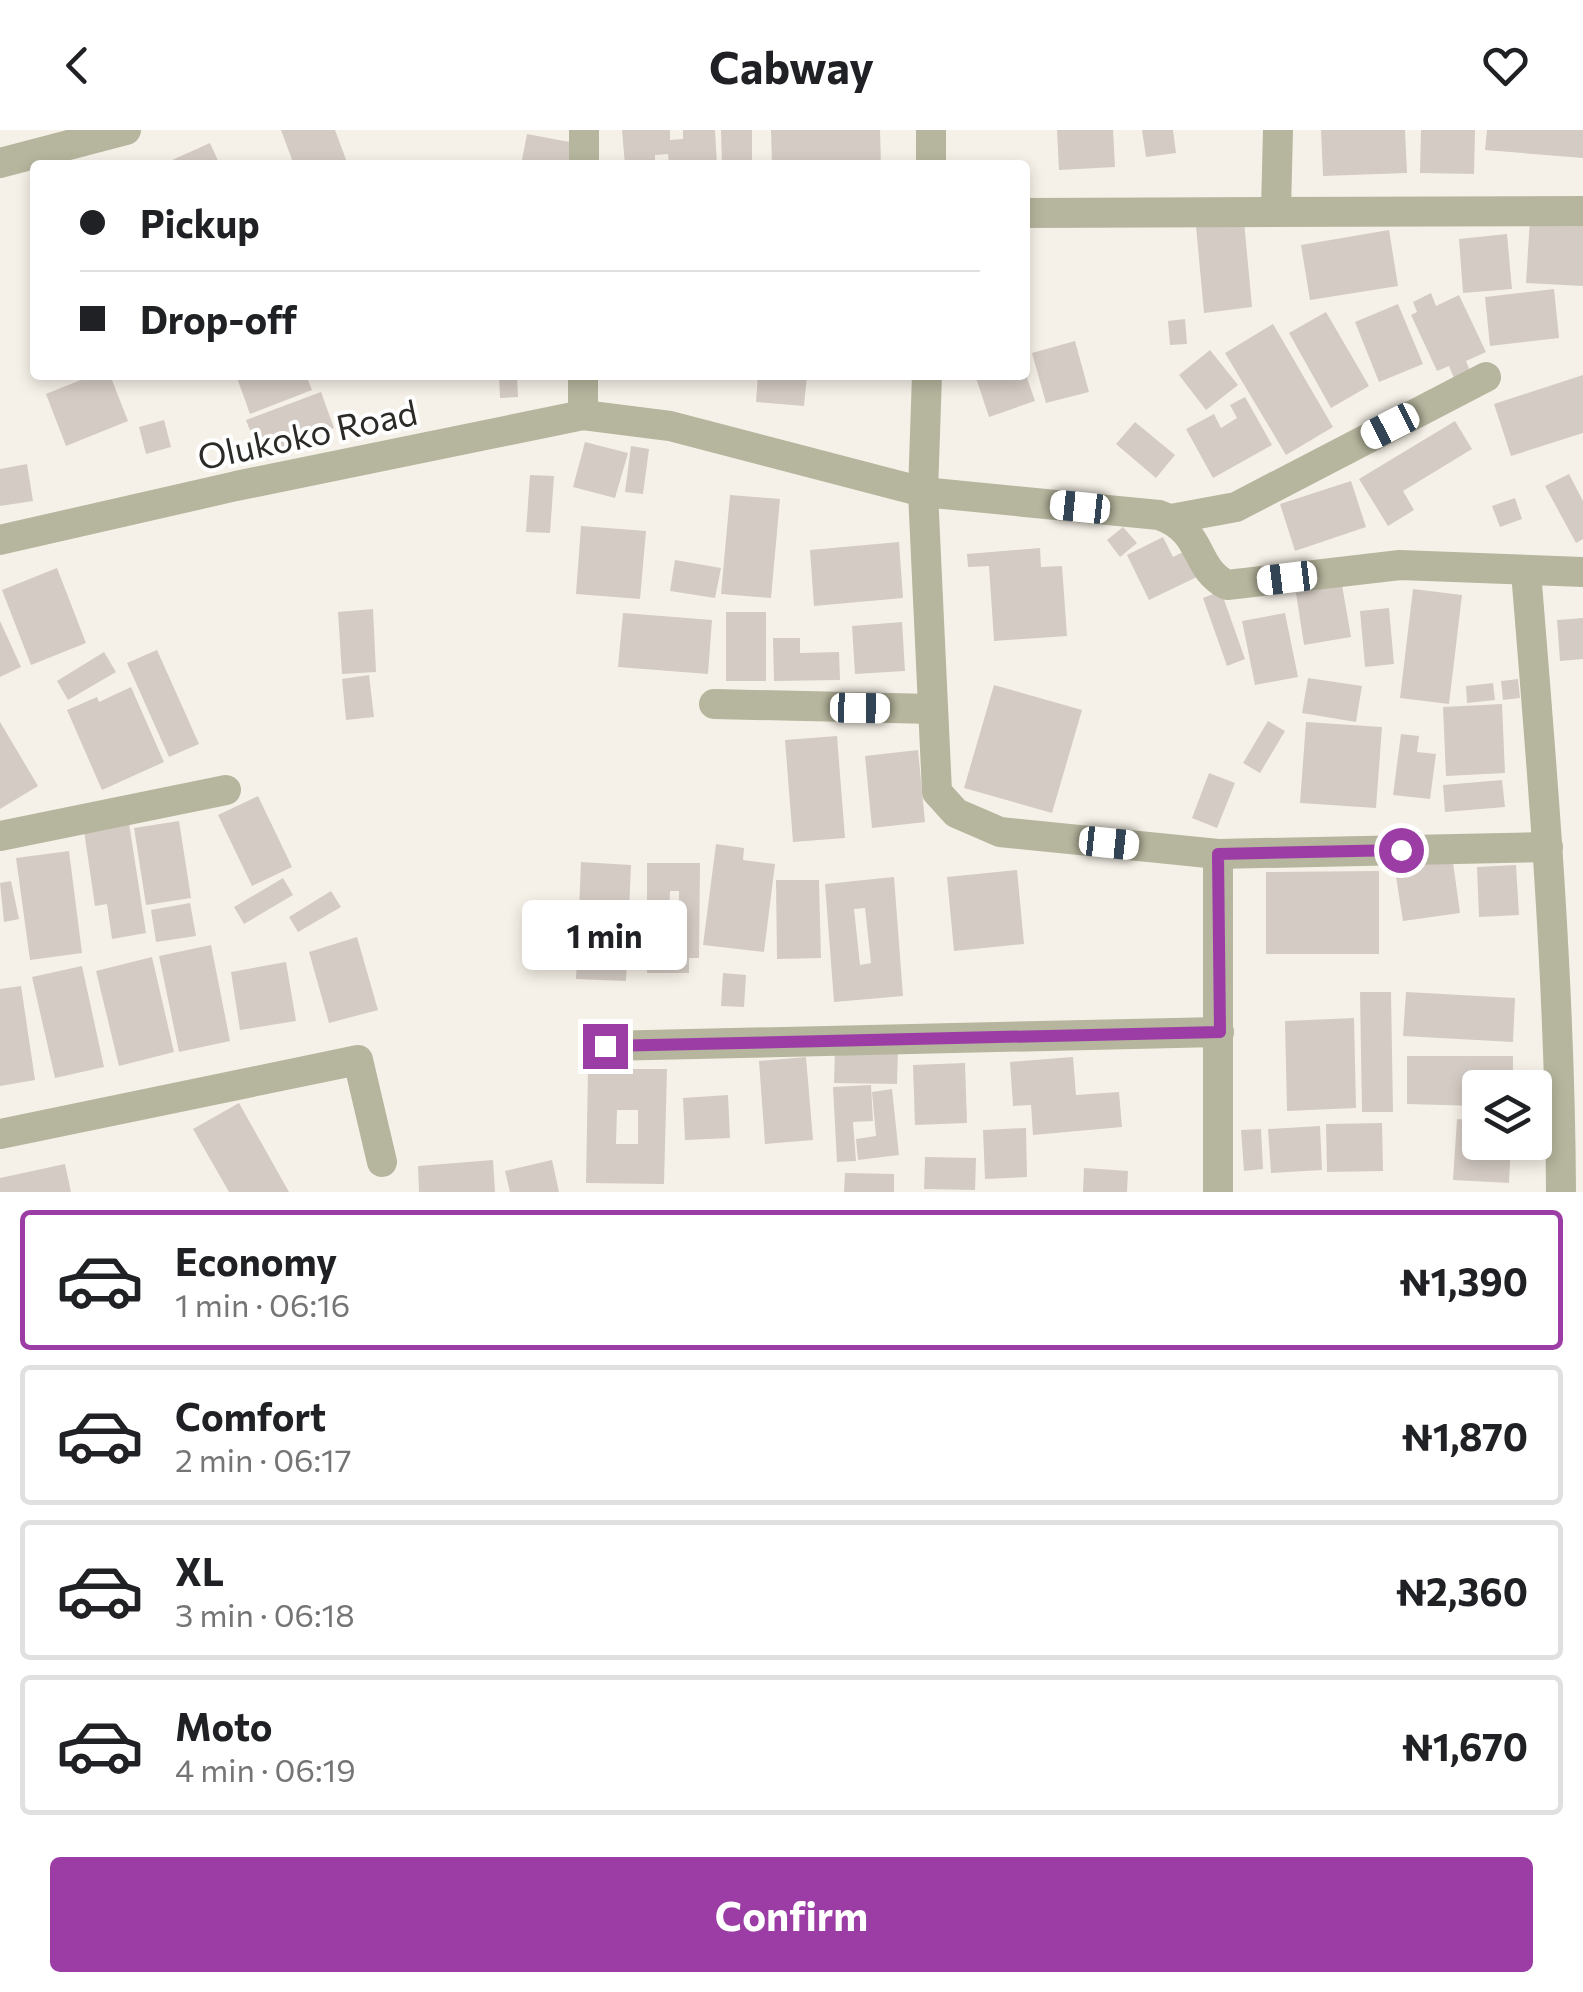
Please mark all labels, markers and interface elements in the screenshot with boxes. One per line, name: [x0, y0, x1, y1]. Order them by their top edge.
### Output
icon: back: [50, 38, 105, 93]
text: Cabway: [709, 38, 874, 93]
icon: heart: [1478, 38, 1533, 93]
text: Pickup: [140, 199, 260, 246]
text: Drop-off: [140, 295, 297, 342]
street label: Olukoko Road: [193, 389, 421, 477]
car: [1356, 399, 1424, 453]
car: [1049, 489, 1111, 525]
car: [1255, 559, 1319, 597]
car: [830, 692, 890, 724]
car: [1078, 825, 1140, 861]
route start: [1379, 828, 1424, 873]
callout: 1 min: [522, 901, 688, 971]
text: 1 min: [567, 915, 642, 955]
route end: [583, 1024, 628, 1069]
map controls: [1462, 1070, 1552, 1160]
button: layers: [1462, 1070, 1552, 1160]
icon: car: [55, 1235, 145, 1325]
text: Economy: [175, 1237, 337, 1284]
text: ₦1,390: [1399, 1257, 1528, 1304]
text: 1 min · 06:16: [175, 1284, 350, 1324]
icon: car: [55, 1390, 145, 1480]
text: Comfort: [175, 1392, 326, 1439]
text: ₦1,870: [1401, 1412, 1528, 1459]
text: 2 min · 06:17: [175, 1439, 352, 1479]
icon: car: [55, 1545, 145, 1635]
text: XL: [175, 1547, 224, 1594]
text: ₦2,360: [1395, 1567, 1528, 1614]
text: 3 min · 06:18: [175, 1594, 355, 1634]
icon: car: [55, 1700, 145, 1790]
text: Moto: [175, 1702, 273, 1749]
text: ₦1,670: [1401, 1722, 1528, 1769]
text: 4 min · 06:19: [175, 1749, 356, 1789]
button: Confirm: [50, 1857, 1533, 1972]

